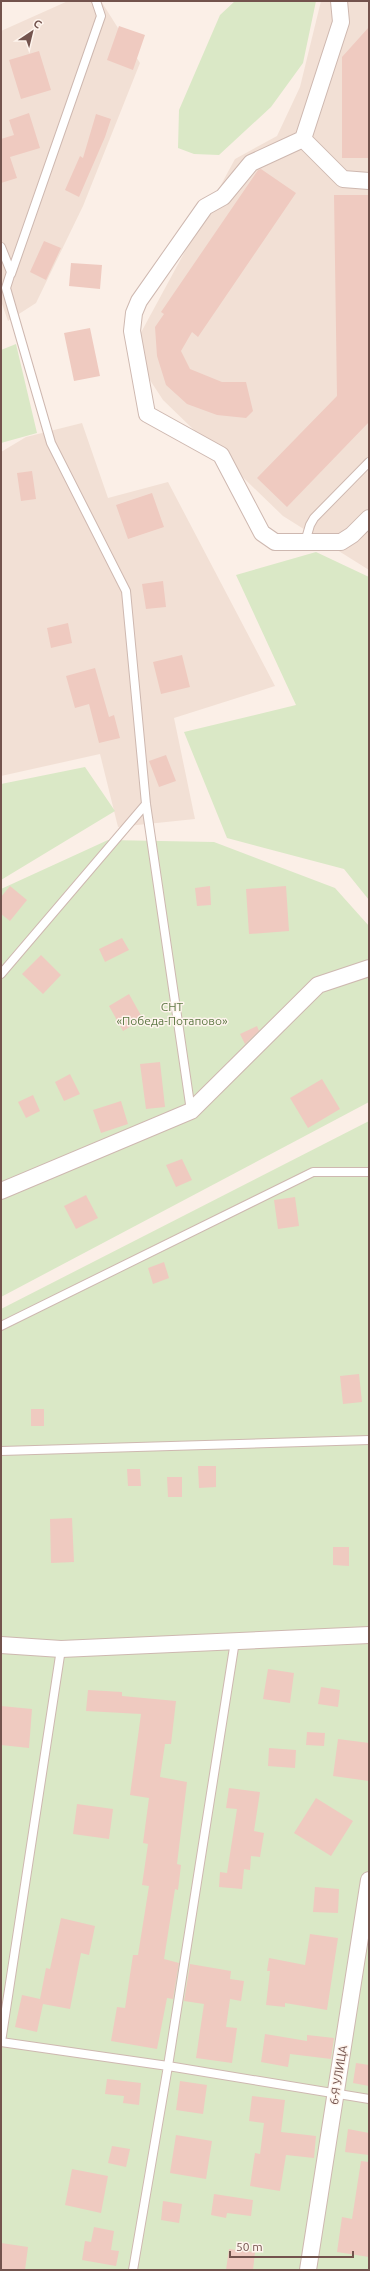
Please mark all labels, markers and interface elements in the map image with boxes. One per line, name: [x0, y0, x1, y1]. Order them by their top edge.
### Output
north arrow: [12, 12, 52, 52]
text: С: [31, 17, 44, 31]
park label: СНТ «Победа-Потапово»: [116, 1000, 228, 1027]
street label: 6-Я УЛИЦА: [327, 2044, 349, 2106]
scale bar: [230, 2233, 353, 2259]
text: 50 m: [236, 2240, 263, 2253]

